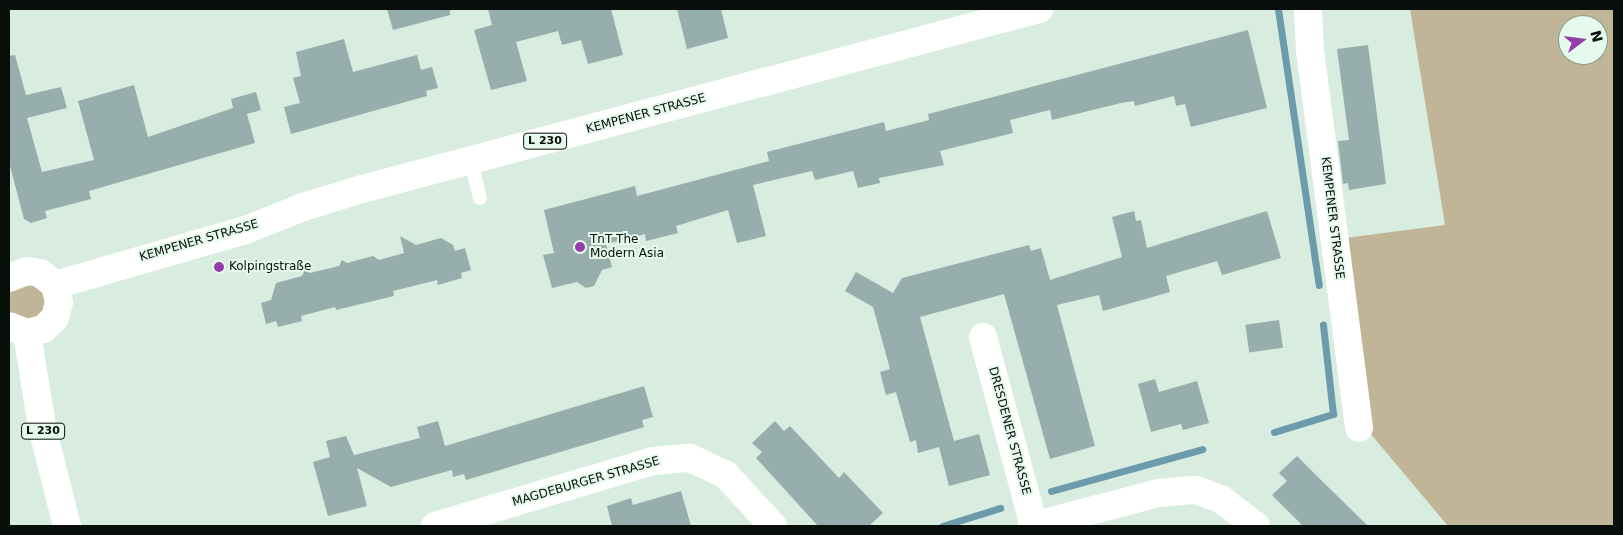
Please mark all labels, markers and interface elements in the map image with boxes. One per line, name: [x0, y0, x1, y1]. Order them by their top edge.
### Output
north arrow: [1558, 15, 1608, 65]
text: N: [1587, 29, 1606, 44]
street label: KEMPENER STRASSE: [585, 91, 707, 137]
road number: L 230: [522, 132, 568, 150]
street label: KEMPENER STRASSE: [1317, 156, 1347, 280]
street label: KEMPENER STRASSE: [138, 217, 260, 265]
place label: TnT The Modern Asia: [590, 233, 664, 261]
marker: TnT The Modern Asia: [574, 241, 586, 253]
place label: Kolpingstraße: [229, 260, 311, 274]
marker: Kolpingstraße: [213, 261, 225, 273]
street label: DRESDENER STRASSE: [985, 365, 1033, 497]
road number: L 230: [20, 422, 66, 440]
street label: MAGDEBURGER STRASSE: [511, 454, 661, 510]

